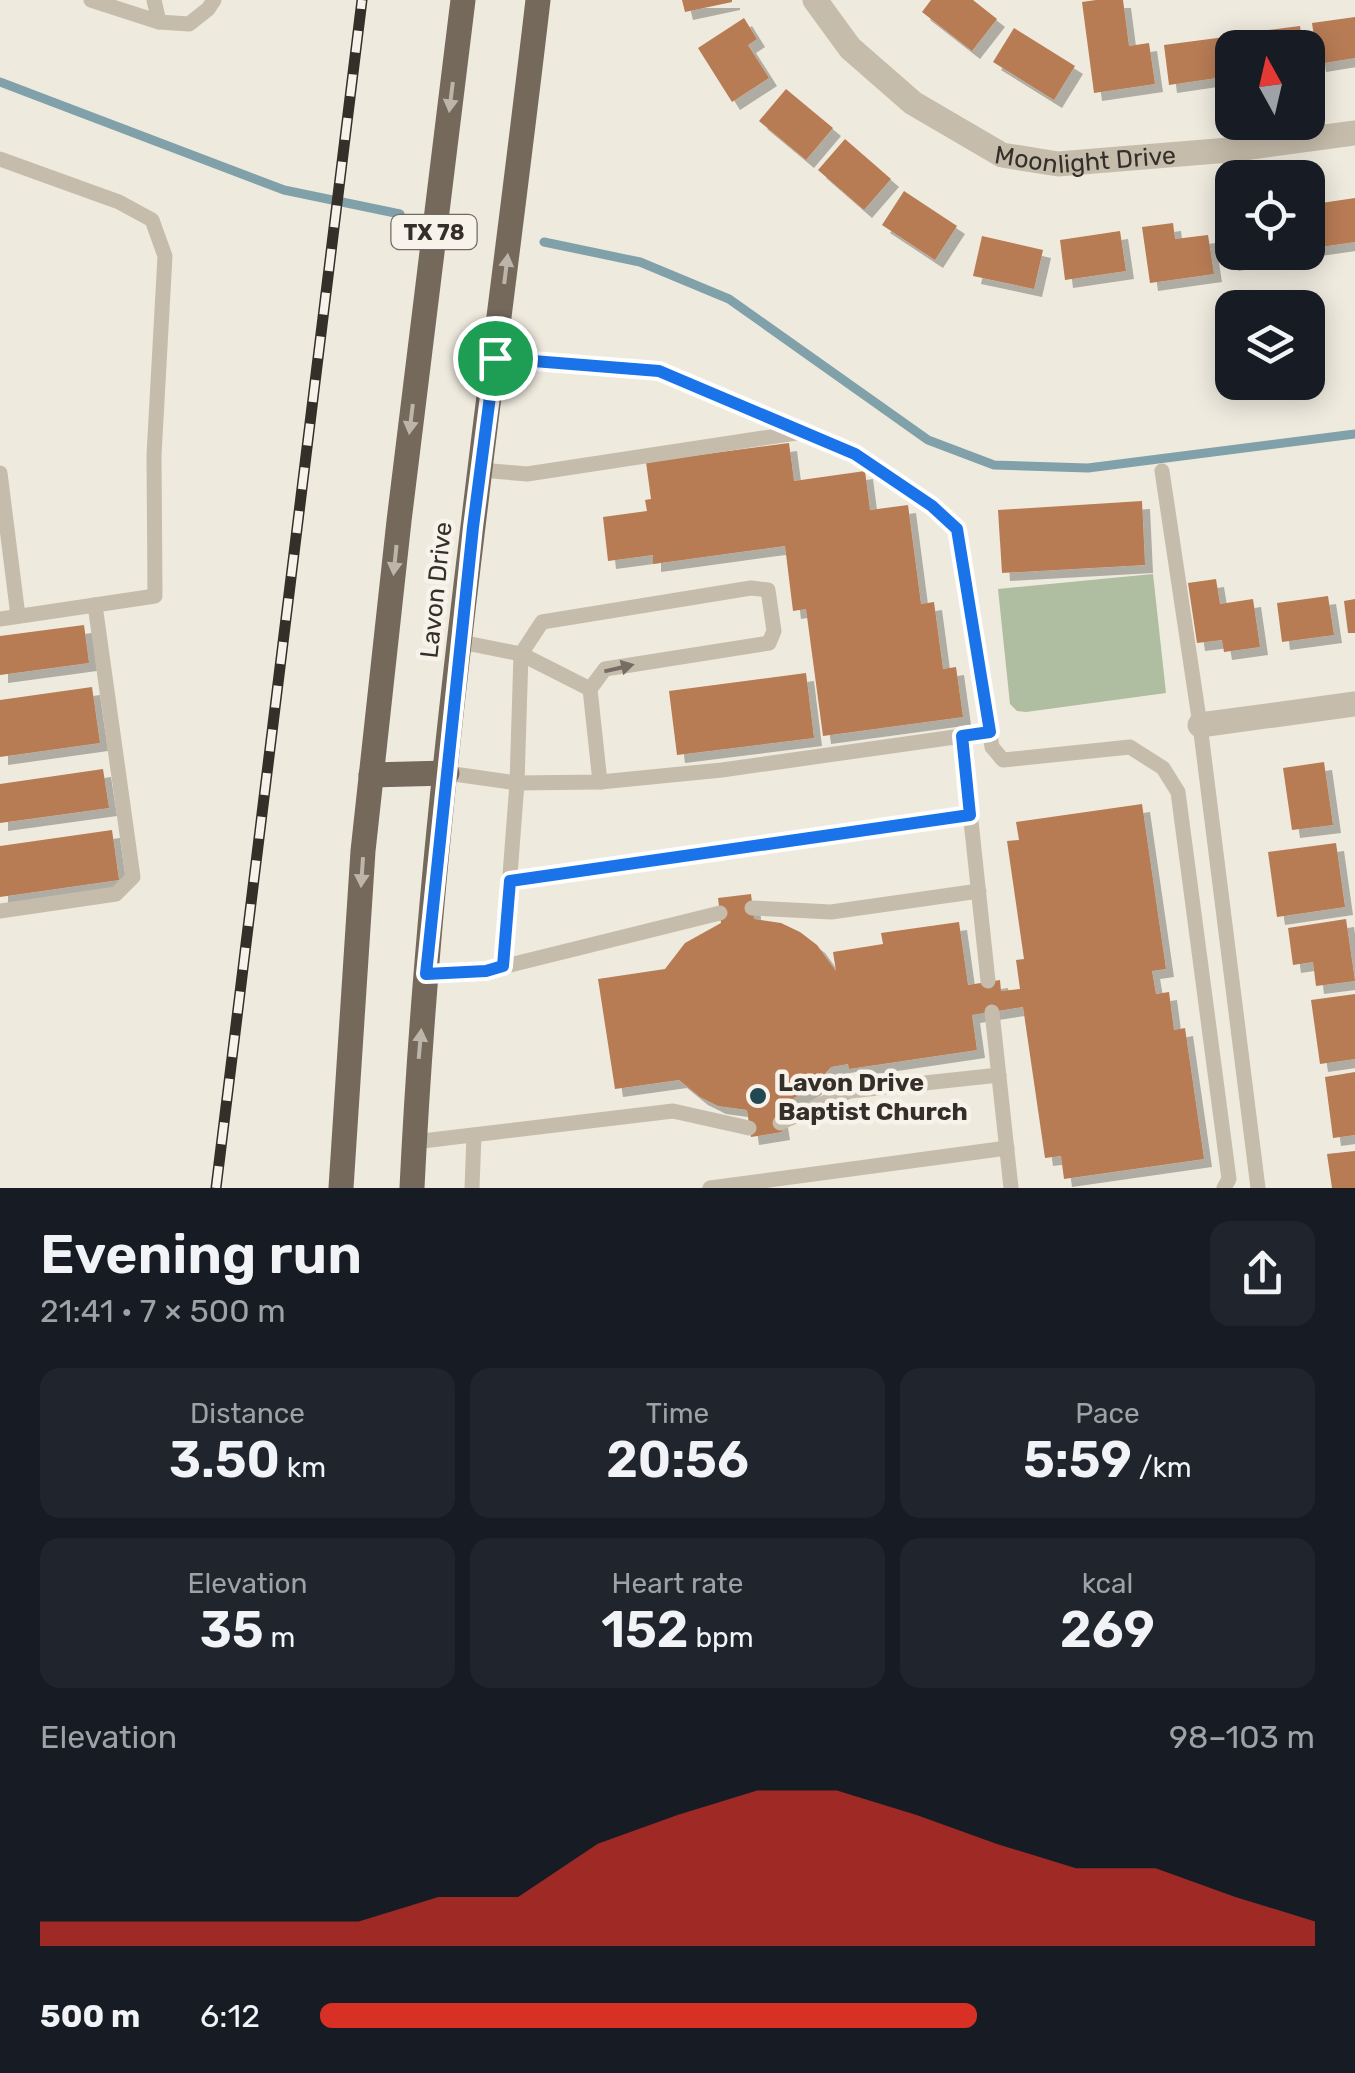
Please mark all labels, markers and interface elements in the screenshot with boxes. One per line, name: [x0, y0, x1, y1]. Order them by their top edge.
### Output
north arrow: [1215, 30, 1325, 140]
map controls: [1215, 30, 1325, 400]
one-way arrow: [443, 81, 459, 113]
street label: Moonlight Drive: [993, 140, 1177, 178]
button: locate: [1215, 160, 1325, 270]
road number: TX 78: [392, 215, 476, 249]
one-way arrow: [499, 253, 515, 284]
button: layers: [1215, 290, 1325, 400]
pin: [453, 316, 538, 401]
icon: arrive: [468, 331, 523, 386]
one-way arrow: [403, 404, 419, 436]
street label: Lavon Drive: [414, 520, 458, 660]
one-way arrow: [387, 545, 403, 577]
one-way arrow: [604, 660, 635, 675]
one-way arrow: [354, 856, 370, 888]
one-way arrow: [413, 1028, 429, 1060]
place label: Lavon Drive Baptist Church: [778, 1068, 968, 1126]
marker: Lavon Drive Baptist Church: [747, 1085, 769, 1107]
button: share: [1210, 1221, 1315, 1326]
text: Evening run: [40, 1222, 362, 1287]
text: 21:41 · 7 × 500 m: [40, 1292, 286, 1330]
text: Distance: [190, 1397, 305, 1430]
text: Time: [646, 1397, 709, 1430]
text: Pace: [1075, 1397, 1140, 1430]
text: 3.50: [169, 1430, 280, 1490]
text: 20:56: [606, 1430, 749, 1490]
text: 5:59: [1023, 1430, 1132, 1490]
text: km: [280, 1451, 326, 1484]
text: /km: [1132, 1451, 1192, 1484]
text: Elevation: [188, 1567, 307, 1600]
text: Heart rate: [612, 1567, 743, 1600]
text: kcal: [1082, 1567, 1133, 1600]
text: 35: [200, 1600, 264, 1660]
text: 152: [601, 1600, 689, 1660]
text: 269: [1060, 1600, 1155, 1660]
text: m: [264, 1621, 295, 1654]
text: bpm: [689, 1621, 754, 1654]
text: Elevation: [40, 1718, 177, 1756]
text: 98–103 m: [1169, 1718, 1315, 1756]
text: 500 m: [40, 1997, 140, 2035]
text: 6:12: [200, 1997, 260, 2035]

